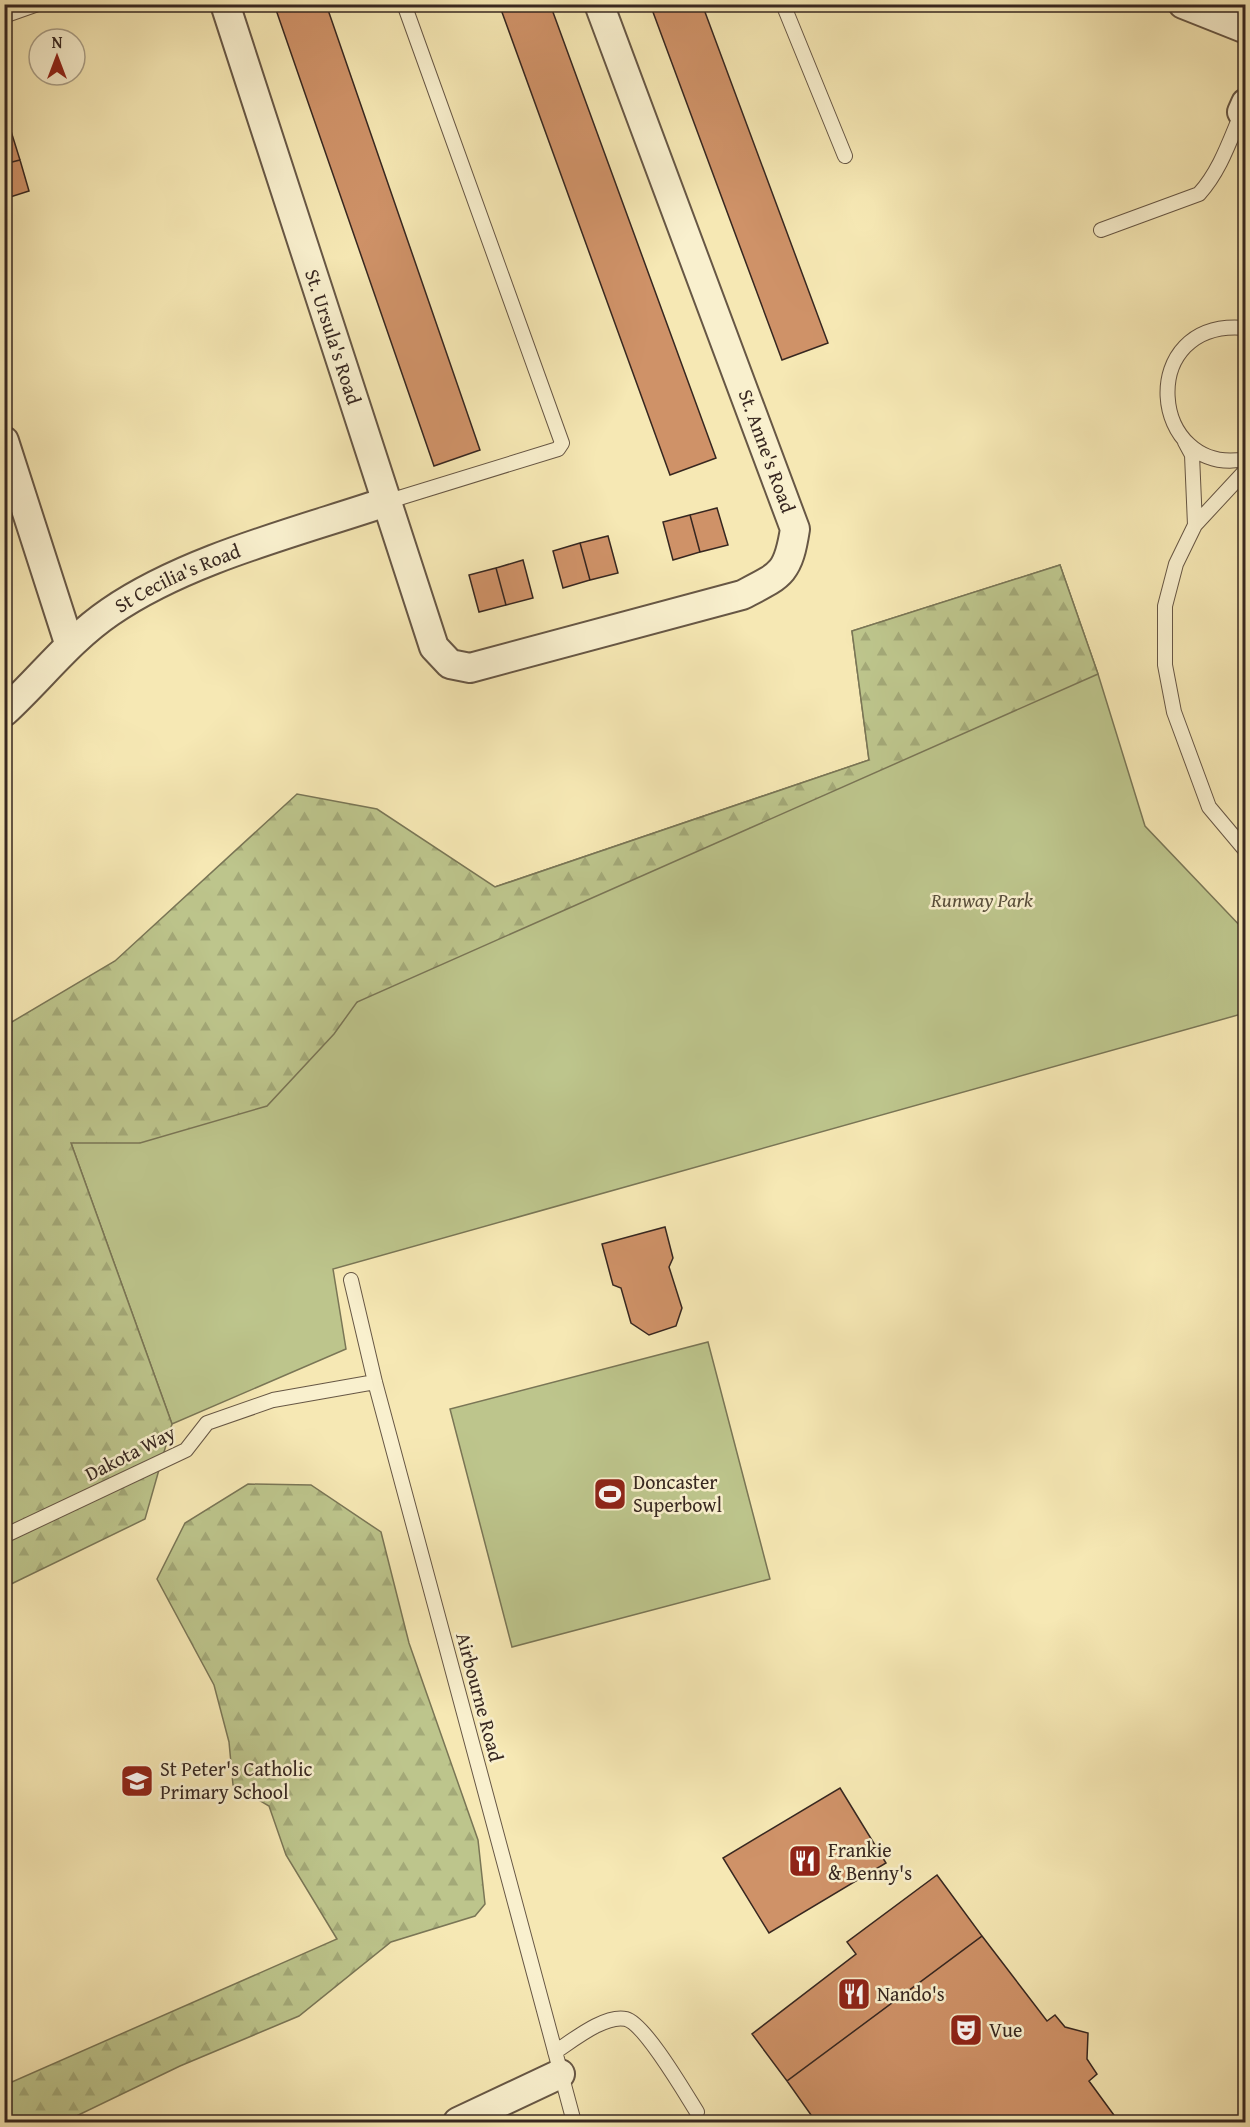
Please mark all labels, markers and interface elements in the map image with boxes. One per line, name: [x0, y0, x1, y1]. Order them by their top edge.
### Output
north arrow: [27, 27, 87, 87]
text: N: [52, 30, 63, 54]
street label: St. Ursula's Road: [298, 265, 369, 408]
street label: St. Anne's Road: [732, 385, 803, 517]
street label: St Cecilia's Road: [108, 536, 245, 619]
park label: Runway Park: [930, 885, 1034, 914]
street label: Dakota Way: [79, 1417, 180, 1488]
place label: Doncaster Superbowl: [633, 1467, 722, 1519]
sports icon: Doncaster Superbowl: [592, 1476, 628, 1512]
street label: Airbourne Road: [449, 1629, 512, 1765]
place label: St Peter's Catholic Primary School: [160, 1754, 313, 1806]
school or university icon: St Peter's Catholic Primary School: [119, 1763, 155, 1799]
place label: Frankie & Benny's: [828, 1835, 912, 1887]
restaurant icon: Frankie & Benny's: [787, 1843, 823, 1879]
restaurant icon: Nando's: [836, 1976, 872, 2012]
place label: Nando's: [877, 1979, 945, 2008]
theatre icon: Vue: [948, 2012, 984, 2048]
place label: Vue: [989, 2015, 1022, 2044]

